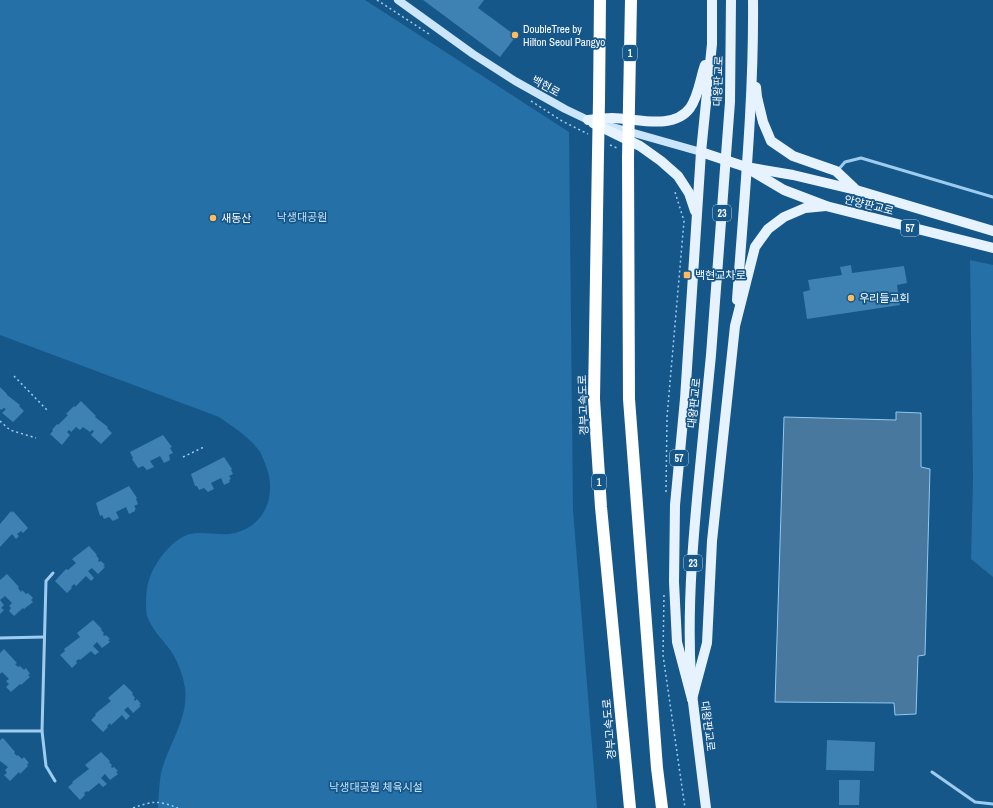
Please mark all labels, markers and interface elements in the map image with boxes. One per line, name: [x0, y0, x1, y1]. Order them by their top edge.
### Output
place label: DoubleTree by Hilton Seoul Pangyo: [523, 22, 605, 49]
marker: DoubleTree by Hilton Seoul Pangyo: [510, 30, 520, 40]
road number: 1: [623, 45, 637, 61]
street label: 대왕판교로: [710, 55, 726, 107]
street label: 백현로: [529, 73, 563, 99]
street label: 안양판교로: [843, 192, 895, 218]
road number: 23: [713, 205, 731, 221]
park label: 낙생대공원: [277, 210, 327, 224]
place label: 새동산: [221, 211, 251, 225]
marker: 새동산: [208, 213, 218, 223]
road number: 57: [901, 220, 919, 236]
place label: 백현교차로: [695, 268, 746, 282]
marker: 백현교차로: [682, 270, 692, 280]
place label: 우리들교회: [859, 291, 910, 305]
marker: 우리들교회: [846, 293, 856, 303]
street label: 경부고속도로: [575, 374, 591, 436]
street label: 대왕판교로: [684, 377, 704, 429]
road number: 57: [670, 450, 688, 466]
road number: 1: [592, 474, 606, 490]
road number: 23: [684, 555, 702, 571]
street label: 경부고속도로: [599, 698, 619, 760]
street label: 대왕판교로: [698, 700, 718, 752]
park label: 낙생대공원 체육시설: [329, 780, 423, 794]

